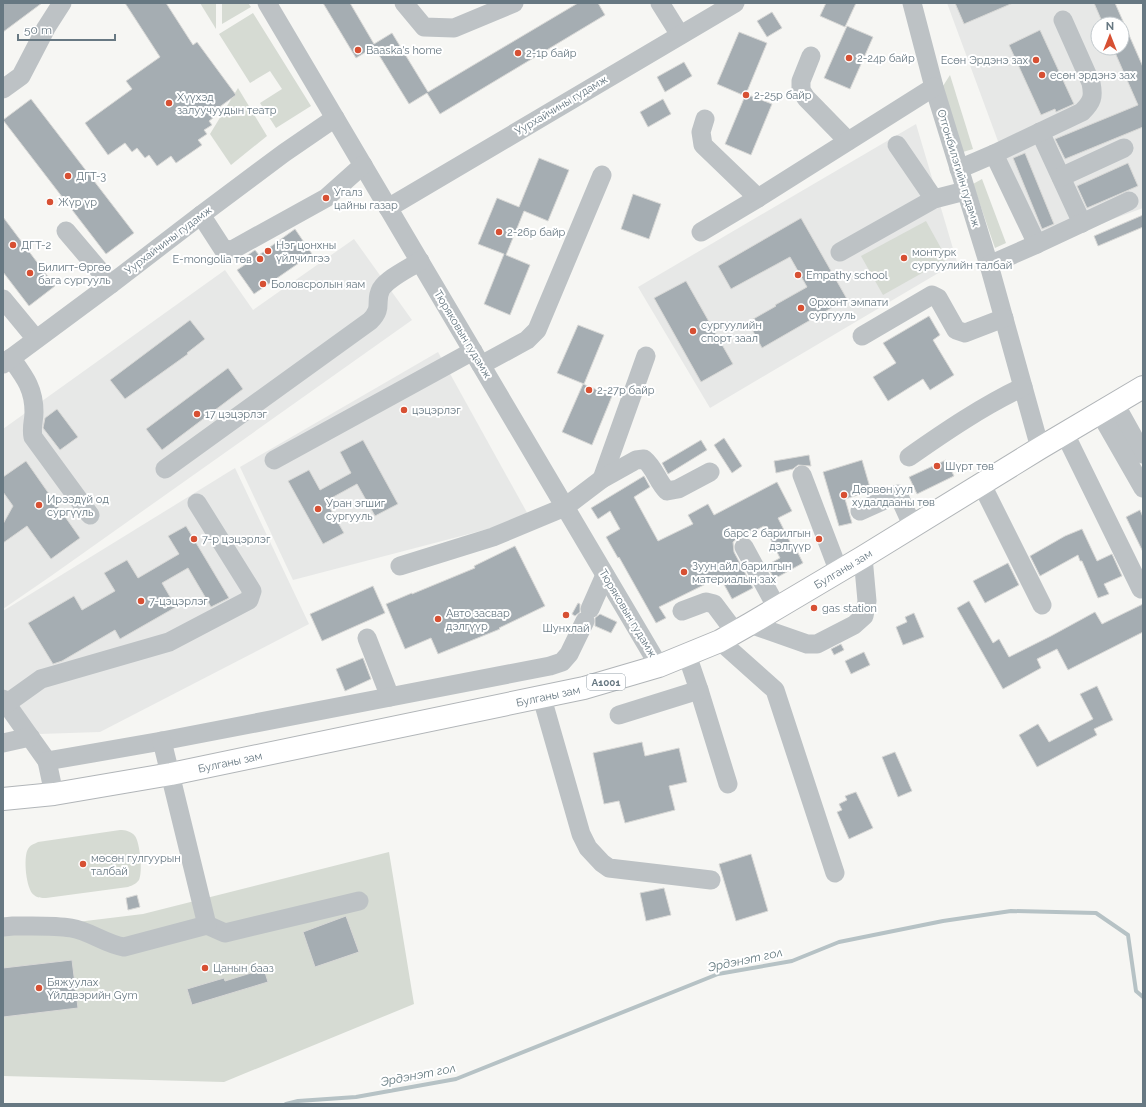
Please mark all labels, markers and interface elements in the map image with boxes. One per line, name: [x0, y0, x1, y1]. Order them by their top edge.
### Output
scale bar: [18, 16, 115, 42]
north arrow: [1090, 16, 1130, 56]
text: N: [1106, 20, 1114, 33]
text: 50 m: [24, 23, 52, 37]
place label: Baaska's home: [366, 44, 443, 57]
marker: Baaska's home: [353, 45, 363, 55]
place label: 2-1р байр: [526, 47, 577, 60]
marker: 2-1р байр: [513, 48, 523, 58]
place label: 2-24р байр: [857, 52, 915, 65]
marker: 2-24р байр: [844, 53, 854, 63]
place label: Есөн Эрдэнэ зах: [941, 54, 1028, 67]
marker: Есөн Эрдэнэ зах: [1031, 55, 1041, 65]
place label: есөн эрдэнэ зах: [1050, 69, 1136, 82]
marker: есөн эрдэнэ зах: [1037, 70, 1047, 80]
street label: Уурхайчины гудамж: [513, 72, 610, 138]
place label: 2-25р байр: [754, 89, 812, 102]
marker: 2-25р байр: [741, 90, 751, 100]
place label: Хүүхэд залуучуудын театр: [177, 91, 277, 117]
marker: Хүүхэд залуучуудын театр: [164, 98, 174, 108]
street label: Отгонбилэгийн гудамж: [934, 108, 983, 229]
place label: ДГТ-3: [76, 170, 106, 183]
marker: ДГТ-3: [63, 171, 73, 181]
place label: Угалз цайны газар: [334, 186, 398, 212]
marker: Угалз цайны газар: [321, 193, 331, 203]
place label: Жүр үр: [58, 196, 97, 209]
marker: Жүр үр: [45, 197, 55, 207]
street label: Уурхайчины гудамж: [122, 203, 215, 277]
place label: 2-26р байр: [507, 226, 566, 239]
marker: 2-26р байр: [494, 227, 504, 237]
place label: ДГТ-2: [21, 239, 52, 252]
place label: Нэг цонхны үйлчилгээ: [276, 239, 336, 265]
marker: ДГТ-2: [8, 240, 18, 250]
marker: Нэг цонхны үйлчилгээ: [263, 246, 273, 256]
place label: монтурк сургуулийн талбай: [912, 246, 1012, 272]
place label: E-mongolia төв: [172, 253, 252, 266]
marker: монтурк сургуулийн талбай: [899, 253, 909, 263]
marker: E-mongolia төв: [255, 254, 265, 264]
place label: Билигт-Өргөө бага сургууль: [38, 261, 112, 287]
marker: Билигт-Өргөө бага сургууль: [25, 268, 35, 278]
place label: Empathy school: [806, 269, 888, 282]
marker: Empathy school: [793, 270, 803, 280]
place label: Боловсролын яам: [271, 278, 365, 291]
marker: Боловсролын яам: [258, 279, 268, 289]
street label: Тюряковын гудамж: [431, 288, 494, 381]
place label: Орхонт эмпати сургууль: [809, 296, 888, 322]
marker: Орхонт эмпати сургууль: [796, 303, 806, 313]
place label: сургуулийн спорт заал: [701, 319, 762, 345]
marker: сургуулийн спорт заал: [688, 326, 698, 336]
place label: 2-27р байр: [597, 384, 655, 397]
marker: 2-27р байр: [584, 385, 594, 395]
place label: цэцэрлэг: [412, 404, 461, 417]
marker: цэцэрлэг: [399, 405, 409, 415]
place label: 17 цэцэрлэг: [205, 408, 268, 421]
marker: 17 цэцэрлэг: [192, 409, 202, 419]
place label: Шүрт төв: [945, 460, 994, 473]
marker: Шүрт төв: [932, 461, 942, 471]
place label: Дөрвөн уул худалдааны төв: [852, 483, 935, 509]
marker: Дөрвөн уул худалдааны төв: [839, 490, 849, 500]
place label: Ирээдүй од сургүүль: [47, 493, 109, 519]
place label: Уран эгшиг сургууль: [326, 497, 386, 523]
marker: Ирээдүй од сургүүль: [34, 500, 44, 510]
marker: Уран эгшиг сургууль: [313, 504, 323, 514]
place label: барс 2 барилгын дэлгүүр: [724, 527, 811, 553]
place label: 7-р цэцэрлэг: [202, 533, 271, 546]
marker: 7-р цэцэрлэг: [189, 534, 199, 544]
marker: барс 2 барилгын дэлгүүр: [814, 534, 824, 544]
street label: Булганы зам: [812, 547, 875, 592]
place label: Зуун айл барилгын материалын зах: [692, 560, 791, 586]
street label: Тюряковын гудамж: [596, 567, 659, 660]
marker: Зуун айл барилгын материалын зах: [679, 567, 689, 577]
place label: 7-цэцэрлэг: [149, 595, 208, 608]
marker: 7-цэцэрлэг: [136, 596, 146, 606]
place label: gas station: [822, 602, 877, 615]
marker: gas station: [809, 603, 819, 613]
place label: Авто засвар дэлгүүр: [446, 607, 510, 633]
marker: Шунхлай: [561, 610, 571, 620]
marker: Авто засвар дэлгүүр: [433, 614, 443, 624]
place label: Шунхлай: [542, 622, 590, 635]
road number: A1001: [587, 674, 625, 690]
street label: Булганы зам: [515, 683, 581, 710]
street label: Булганы зам: [197, 749, 263, 776]
place label: мөсөн гулгуурын талбай: [91, 852, 181, 878]
marker: мөсөн гулгуурын талбай: [78, 859, 88, 869]
water label: Эрдэнэт гол: [706, 945, 784, 975]
place label: Цанын бааз: [213, 962, 274, 975]
marker: Цанын бааз: [200, 963, 210, 973]
place label: Бяжуулах Үйлдвэрийн Gym: [47, 976, 138, 1002]
marker: Бяжуулах Үйлдвэрийн Gym: [34, 983, 44, 993]
water label: Эрдэнэт гол: [379, 1061, 457, 1089]

